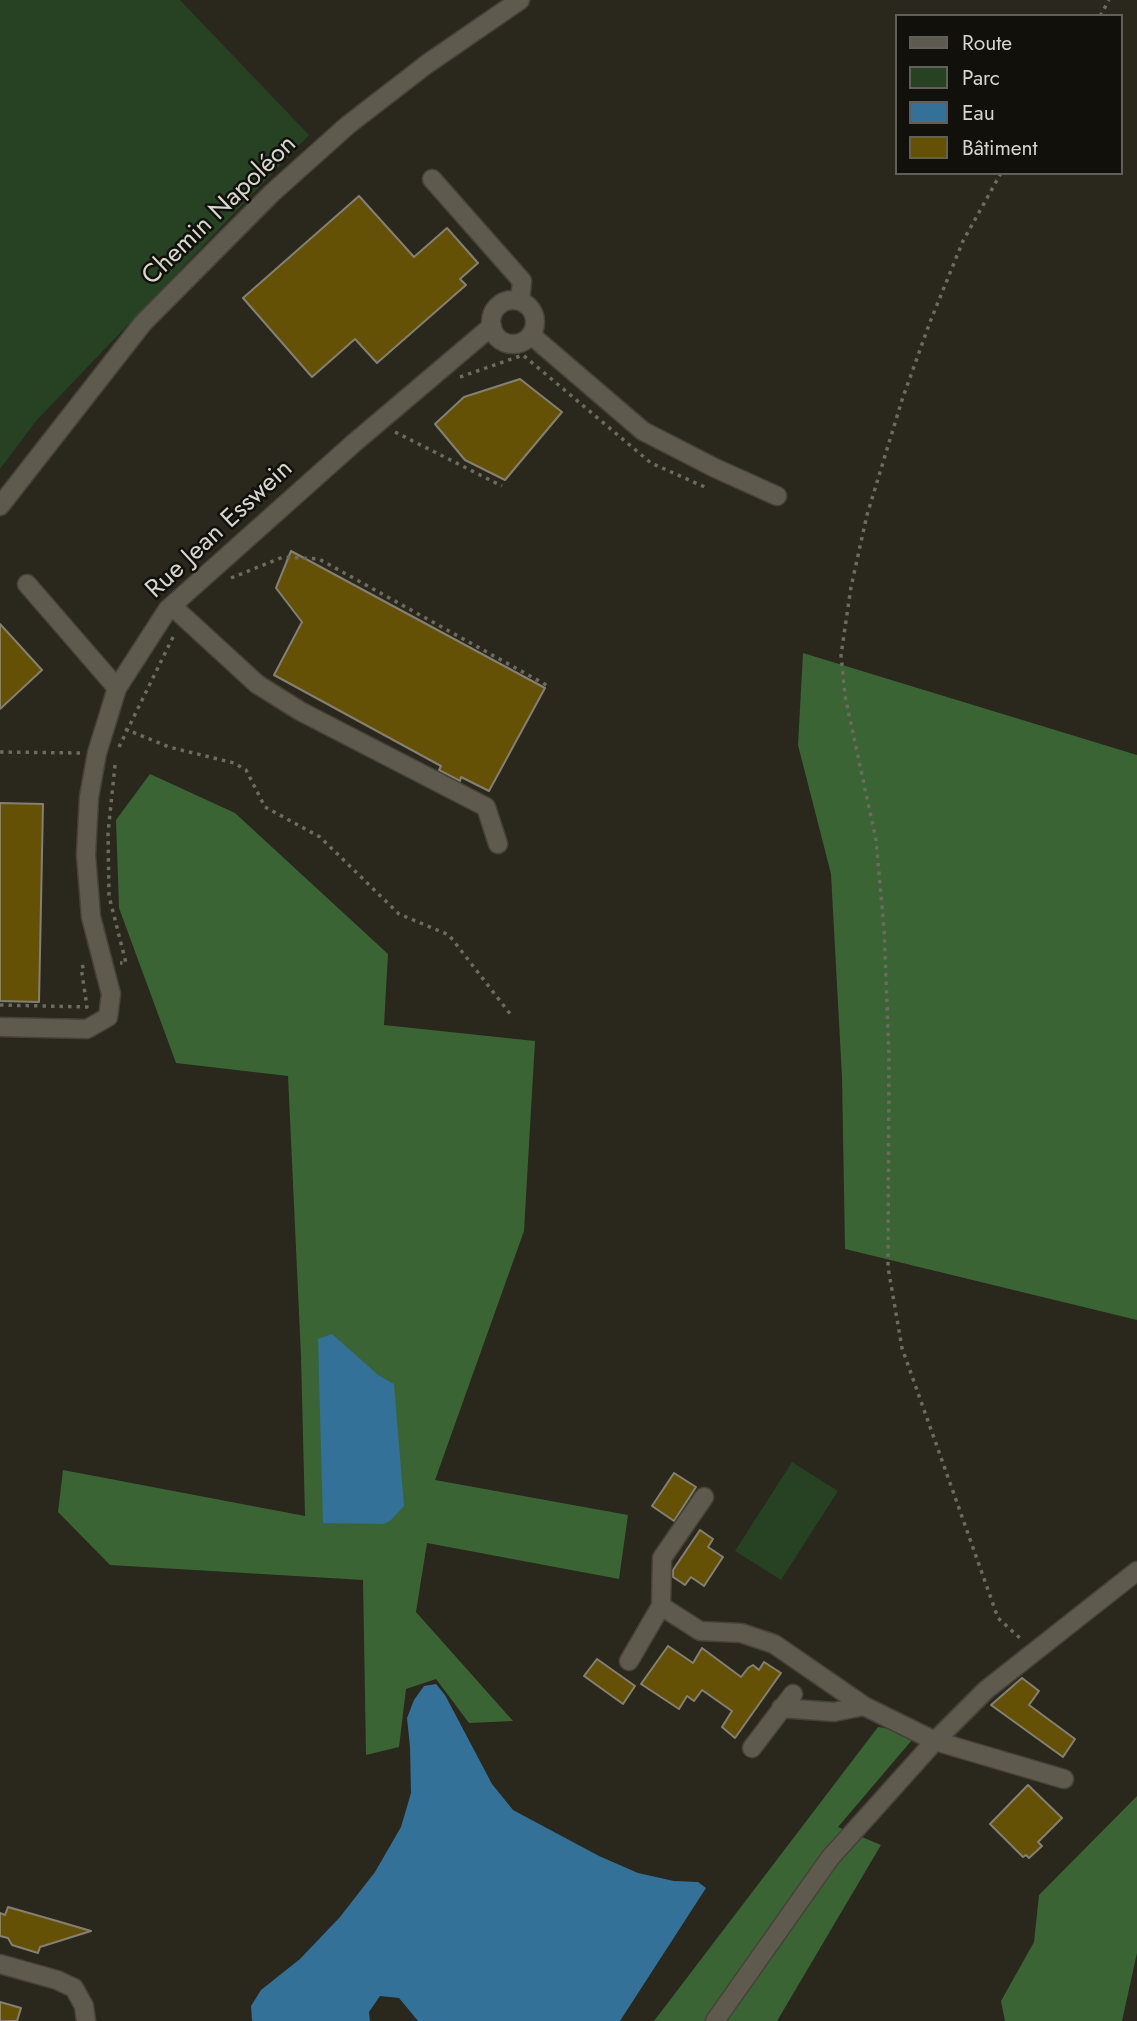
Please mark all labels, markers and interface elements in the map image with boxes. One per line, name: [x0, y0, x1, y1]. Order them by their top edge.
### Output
legend: [895, 14, 1123, 175]
text: Route: [962, 28, 1012, 58]
text: Parc: [962, 63, 1000, 93]
text: Eau: [962, 98, 995, 128]
street label: Chemin Napoléon: [136, 130, 304, 292]
text: Bâtiment: [962, 133, 1038, 163]
street label: Rue Jean Esswein: [140, 454, 300, 606]

